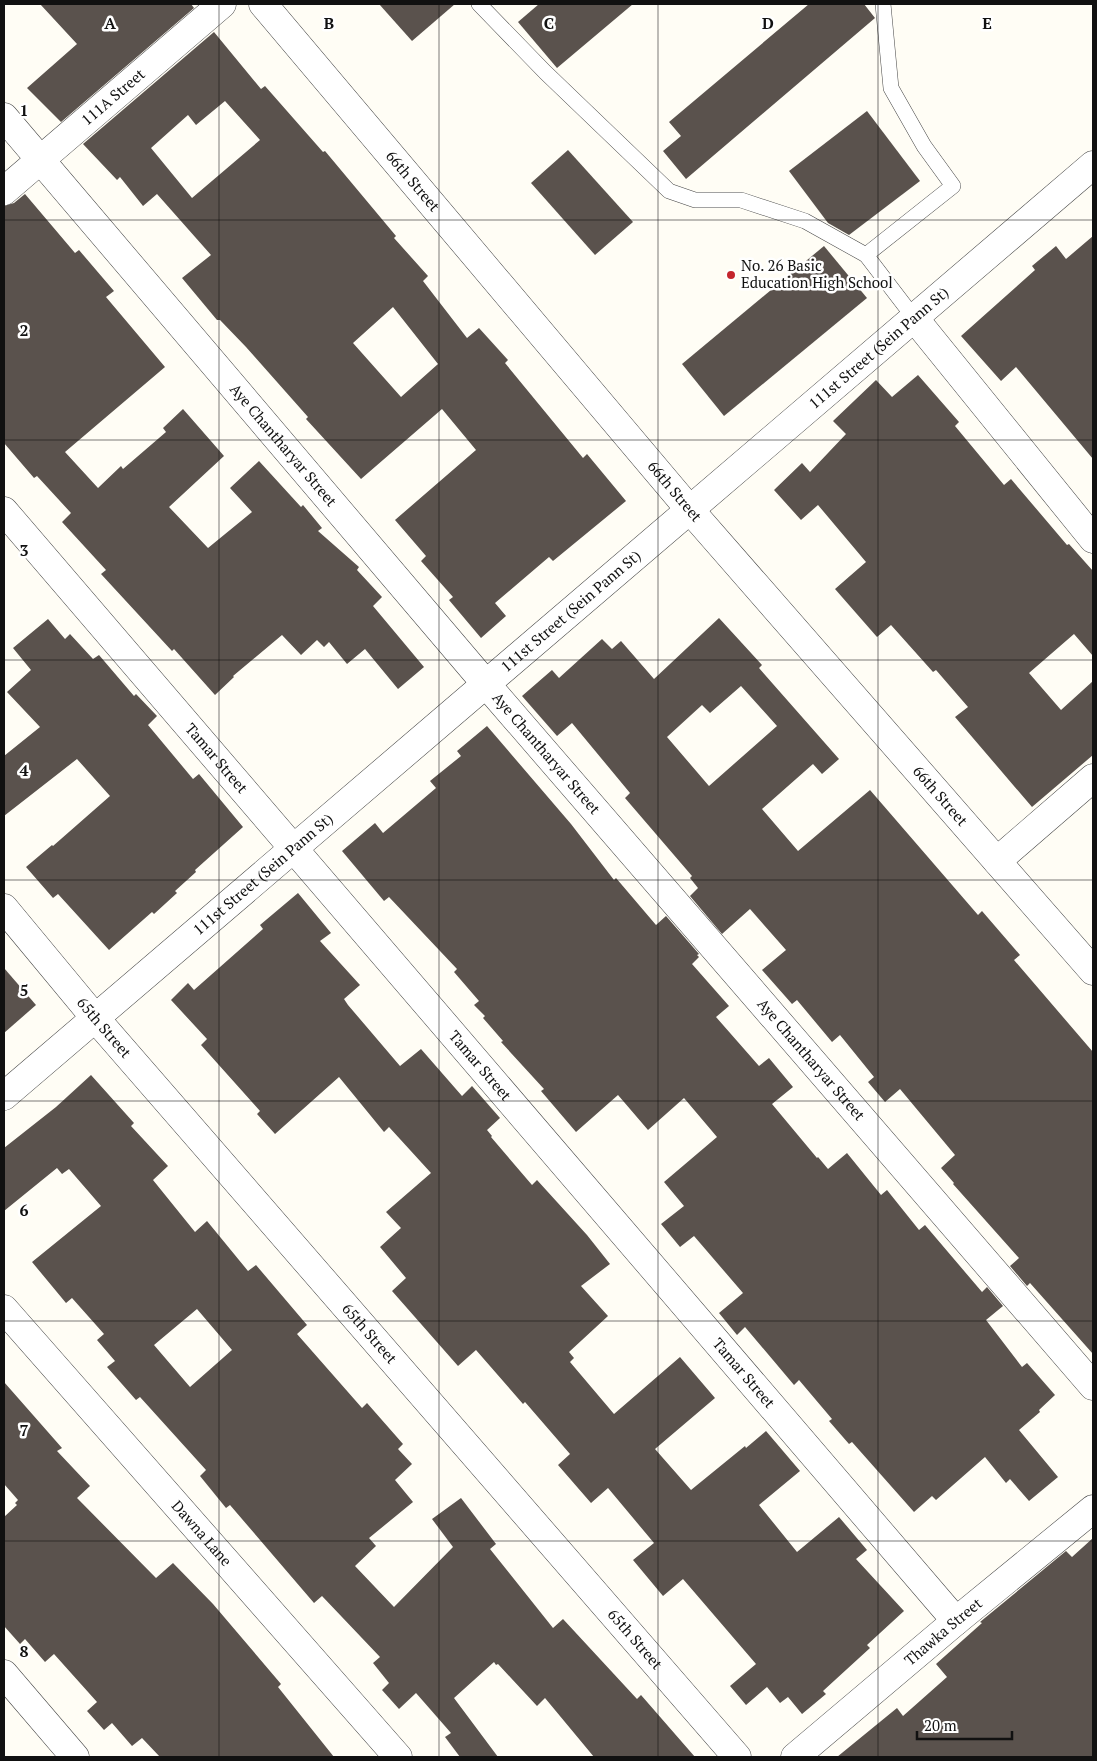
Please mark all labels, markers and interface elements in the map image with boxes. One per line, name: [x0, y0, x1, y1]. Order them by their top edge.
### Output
text: A: [104, 12, 116, 34]
text: B: [324, 12, 334, 34]
text: C: [544, 12, 554, 34]
text: D: [762, 12, 774, 34]
text: E: [982, 12, 992, 34]
street label: 111A Street: [77, 63, 149, 129]
text: 1: [19, 99, 29, 121]
street label: 66th Street: [382, 146, 445, 216]
place label: No. 26 Basic Education High School: [741, 255, 893, 292]
marker: No. 26 Basic Education High School: [725, 269, 737, 281]
street label: 111st Street (Sein Pann St): [804, 282, 952, 413]
text: 2: [19, 319, 29, 341]
street label: Aye Chantharyar Street: [226, 379, 342, 511]
street label: 66th Street: [644, 456, 707, 526]
text: 3: [19, 539, 29, 561]
street label: 111st Street (Sein Pann St): [496, 545, 645, 676]
street label: Aye Chantharyar Street: [488, 688, 605, 818]
street label: Tamar Street: [181, 718, 253, 797]
text: 4: [19, 759, 29, 781]
street label: 66th Street: [909, 761, 973, 830]
street label: 111st Street (Sein Pann St): [188, 808, 337, 939]
text: 5: [19, 979, 29, 1001]
street label: 65th Street: [73, 993, 137, 1062]
street label: Aye Chantharyar Street: [753, 994, 870, 1125]
street label: Tamar Street: [445, 1026, 517, 1105]
text: 6: [19, 1199, 29, 1221]
street label: 65th Street: [338, 1299, 402, 1368]
street label: Tamar Street: [709, 1333, 780, 1412]
text: 7: [19, 1419, 29, 1441]
street label: Dawna Lane: [168, 1496, 237, 1570]
street label: Thawka Street: [900, 1593, 986, 1670]
street label: 65th Street: [604, 1604, 668, 1674]
text: 8: [19, 1640, 29, 1662]
scale bar: [917, 1708, 1012, 1740]
text: 20 m: [924, 1715, 957, 1735]

